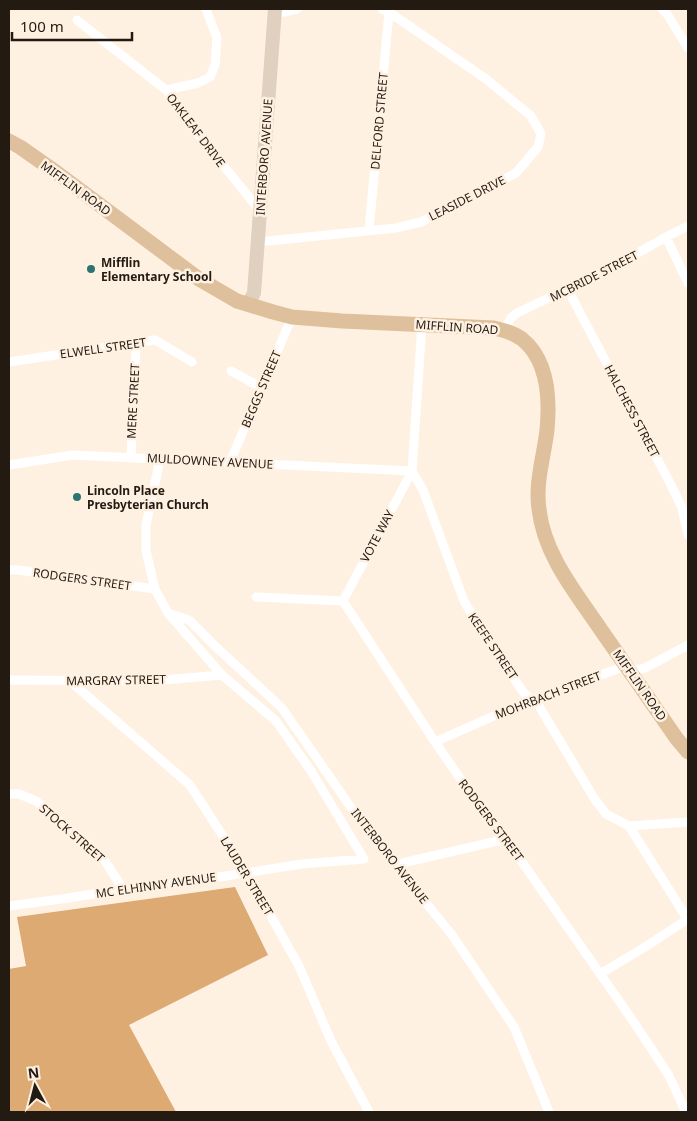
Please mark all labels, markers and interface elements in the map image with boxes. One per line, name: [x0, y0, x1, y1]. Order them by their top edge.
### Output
scale bar: [12, 10, 132, 42]
text: 100 m: [20, 16, 64, 36]
street label: DELFORD STREET: [366, 71, 392, 170]
street label: OAKLEAF DRIVE: [163, 90, 229, 170]
street label: INTERBORO AVENUE: [251, 98, 277, 216]
street label: MIFFLIN ROAD: [37, 157, 115, 219]
street label: LEASIDE DRIVE: [426, 171, 508, 225]
street label: MCBRIDE STREET: [547, 246, 641, 306]
place label: Mifflin Elementary School: [101, 254, 212, 285]
marker: Mifflin Elementary School: [85, 263, 97, 275]
street label: MIFFLIN ROAD: [415, 316, 499, 338]
street label: ELWELL STREET: [59, 333, 148, 362]
street label: BEGGS STREET: [237, 347, 285, 430]
street label: HALCHESS STREET: [600, 362, 664, 461]
street label: MERE STREET: [123, 363, 143, 439]
street label: MULDOWNEY AVENUE: [146, 449, 274, 473]
place label: Lincoln Place Presbyterian Church: [87, 482, 209, 513]
marker: Lincoln Place Presbyterian Church: [71, 491, 83, 503]
street label: VOTE WAY: [356, 507, 398, 565]
street label: RODGERS STREET: [32, 564, 132, 594]
street label: KEEFE STREET: [464, 609, 522, 683]
street label: MIFFLIN ROAD: [609, 646, 671, 724]
street label: MOHRBACH STREET: [493, 667, 604, 723]
street label: MARGRAY STREET: [66, 671, 166, 689]
street label: RODGERS STREET: [454, 775, 528, 865]
street label: STOCK STREET: [36, 800, 108, 866]
street label: INTERBORO AVENUE: [347, 805, 433, 907]
street label: LAUDER STREET: [217, 833, 277, 919]
street label: MC ELHINNY AVENUE: [95, 868, 217, 902]
north arrow: [10, 1061, 60, 1111]
text: N: [27, 1062, 40, 1083]

